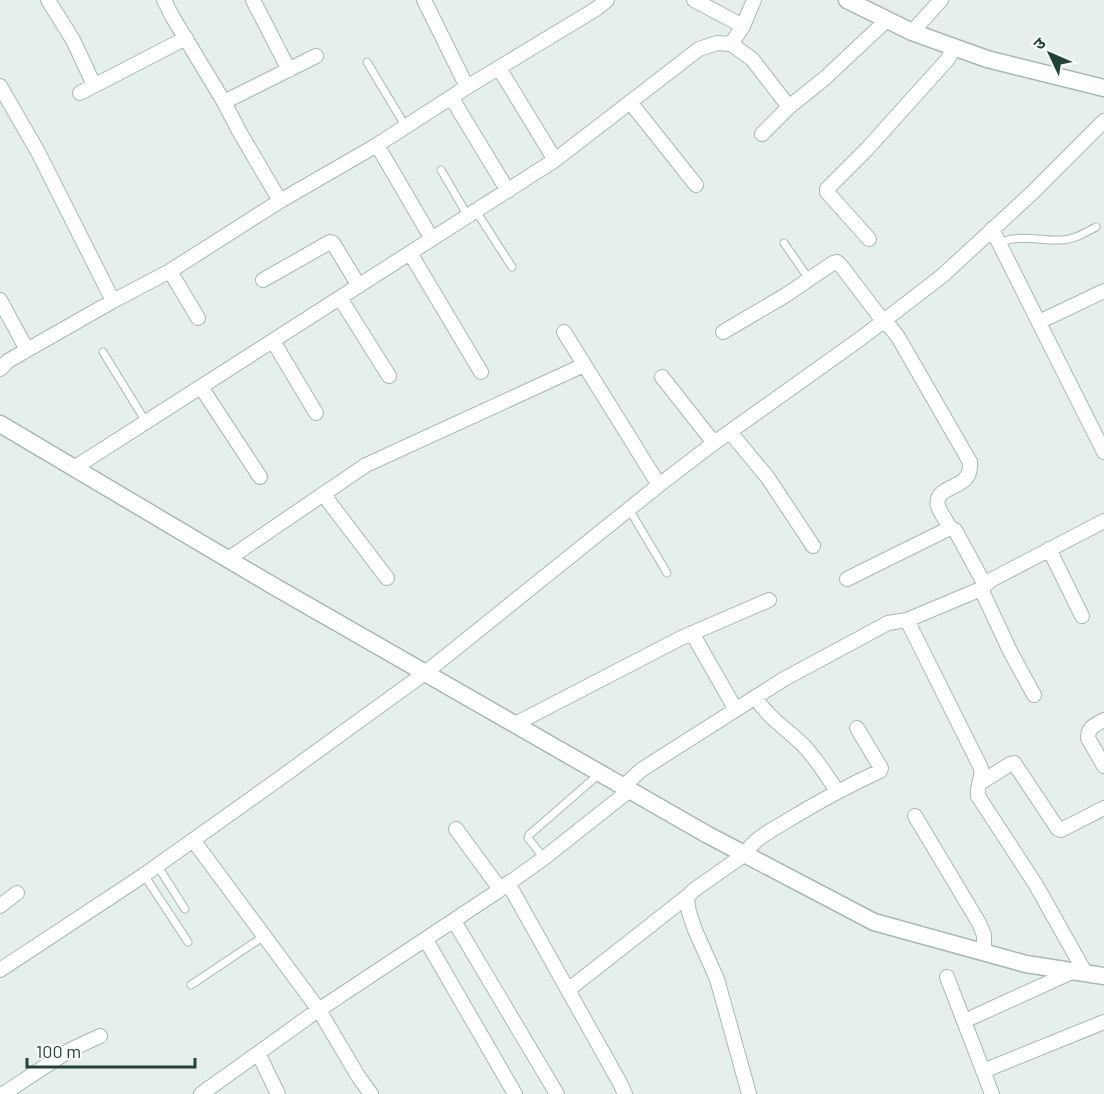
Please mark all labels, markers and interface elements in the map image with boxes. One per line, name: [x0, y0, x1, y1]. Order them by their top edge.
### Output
north arrow: [1020, 24, 1080, 84]
text: उ: [1029, 33, 1049, 53]
scale bar: [27, 1031, 195, 1069]
text: 100 m: [36, 1040, 81, 1062]

